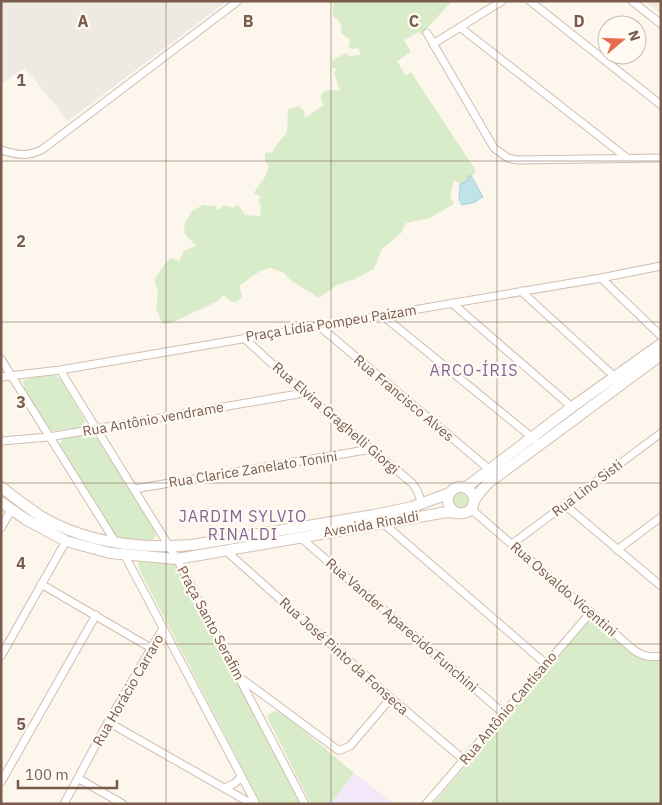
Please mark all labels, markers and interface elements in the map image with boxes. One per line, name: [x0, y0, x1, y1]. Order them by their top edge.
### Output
text: A: [78, 11, 89, 31]
text: B: [243, 11, 254, 31]
text: C: [409, 11, 419, 31]
text: D: [573, 11, 585, 31]
north arrow: [597, 15, 647, 65]
text: N: [624, 28, 644, 43]
text: 1: [16, 70, 26, 90]
text: 2: [16, 231, 26, 251]
street label: Praça Lídia Pompeu Paizam: [244, 301, 418, 345]
street label: Rua Francisco Alves: [350, 351, 458, 445]
street label: Rua Elvira Graghelli Giorgi: [269, 358, 403, 478]
district label: ARCO-ÍRIS: [430, 359, 518, 380]
text: 3: [16, 392, 26, 412]
street label: Rua Antônio vendrame: [81, 398, 225, 440]
street label: Rua Clarice Zanelato Tonini: [167, 447, 339, 491]
street label: Rua Lino Sisti: [548, 456, 626, 520]
district label: JARDIM SYLVIO RINALDI: [179, 506, 307, 544]
street label: Avenida Rinaldi: [322, 507, 420, 541]
street label: Rua Osvaldo Vicentini: [507, 538, 621, 640]
text: 4: [16, 553, 26, 573]
street label: Rua Vander Aparecido Funchini: [322, 554, 482, 696]
street label: Praça Santo Serafim: [173, 563, 249, 683]
street label: Rua José Pinto da Fonseca: [276, 593, 413, 719]
street label: Rua Horácio Carraro: [89, 631, 167, 749]
street label: Rua Antônio Cantisano: [455, 648, 561, 768]
text: 5: [16, 714, 26, 734]
scale bar: [18, 758, 116, 790]
text: 100 m: [25, 765, 69, 784]

